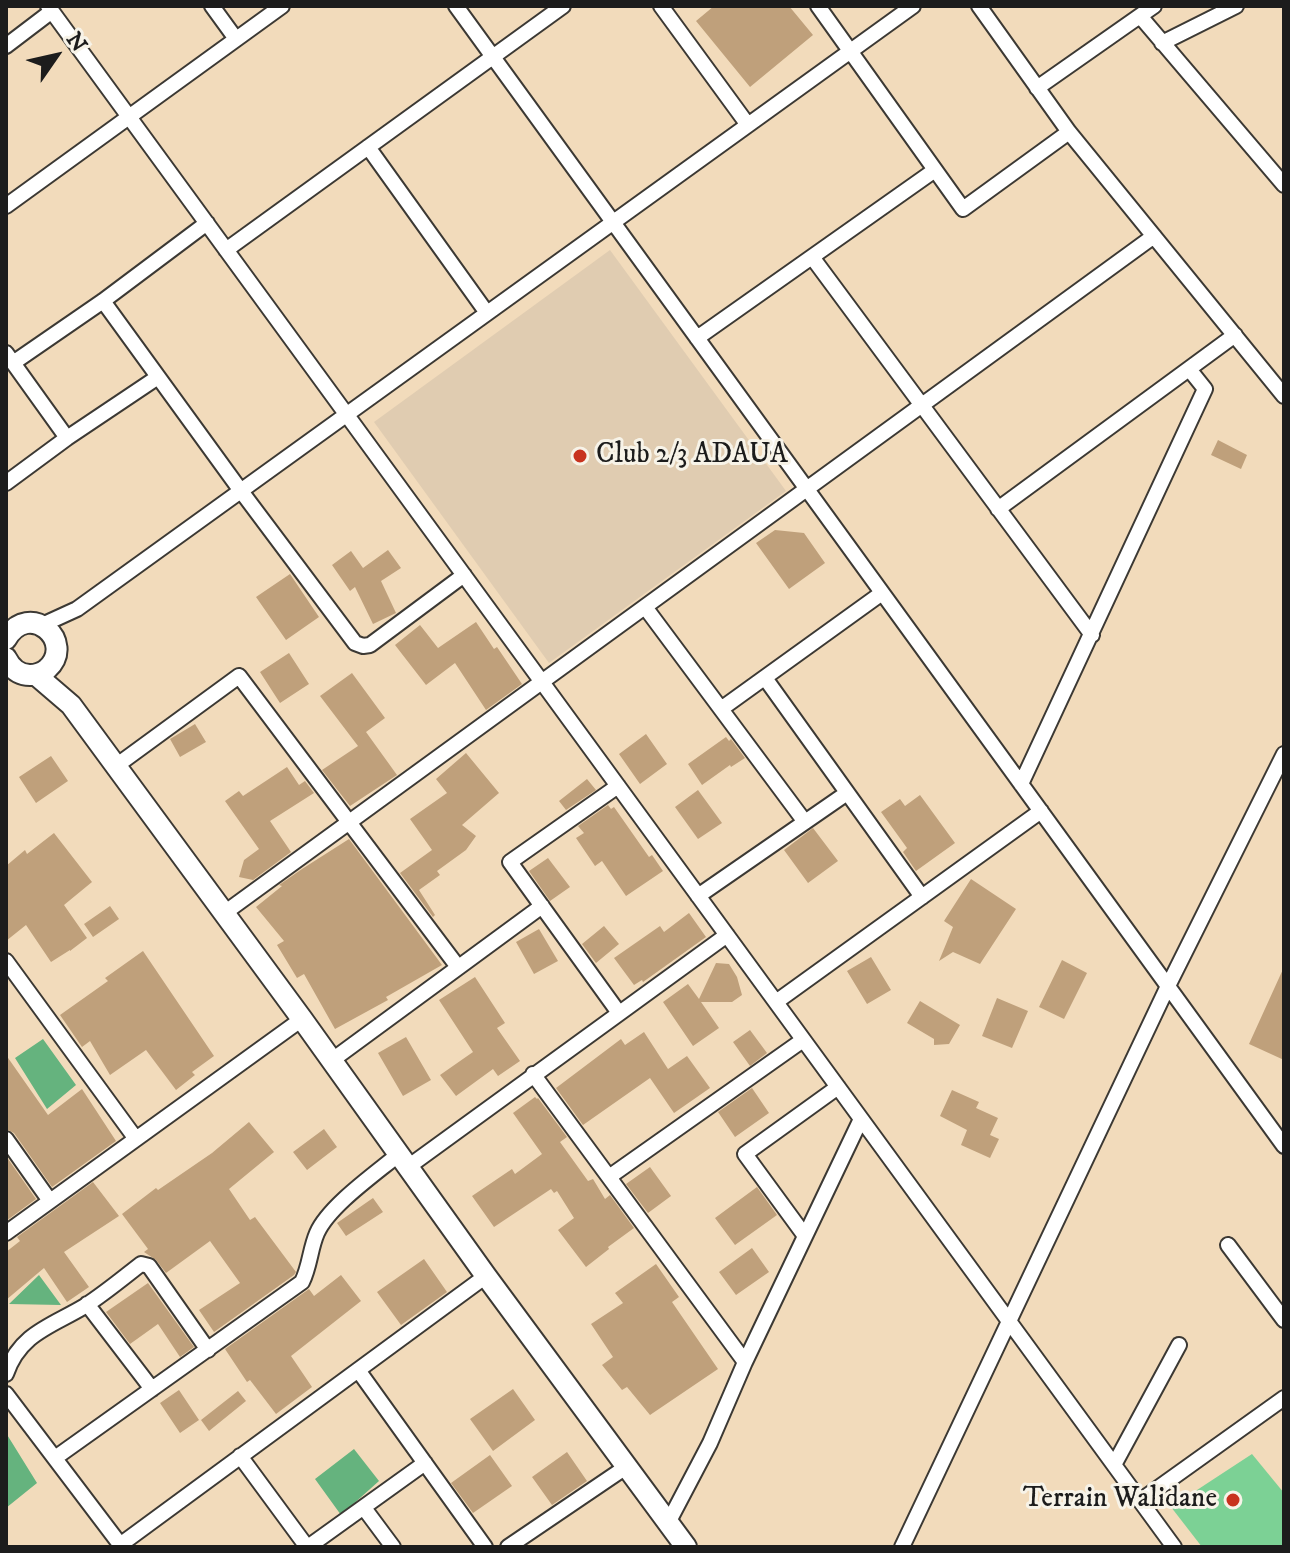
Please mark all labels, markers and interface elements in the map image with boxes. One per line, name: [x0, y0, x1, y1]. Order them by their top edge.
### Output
north arrow: [16, 16, 96, 96]
text: N: [60, 27, 93, 57]
place label: Club 2/3 ADAUA: [596, 439, 788, 473]
marker: Club 2/3 ADAUA: [571, 447, 589, 465]
place label: Terrain Walidane: [1023, 1483, 1217, 1517]
marker: Terrain Walidane: [1224, 1491, 1242, 1509]

